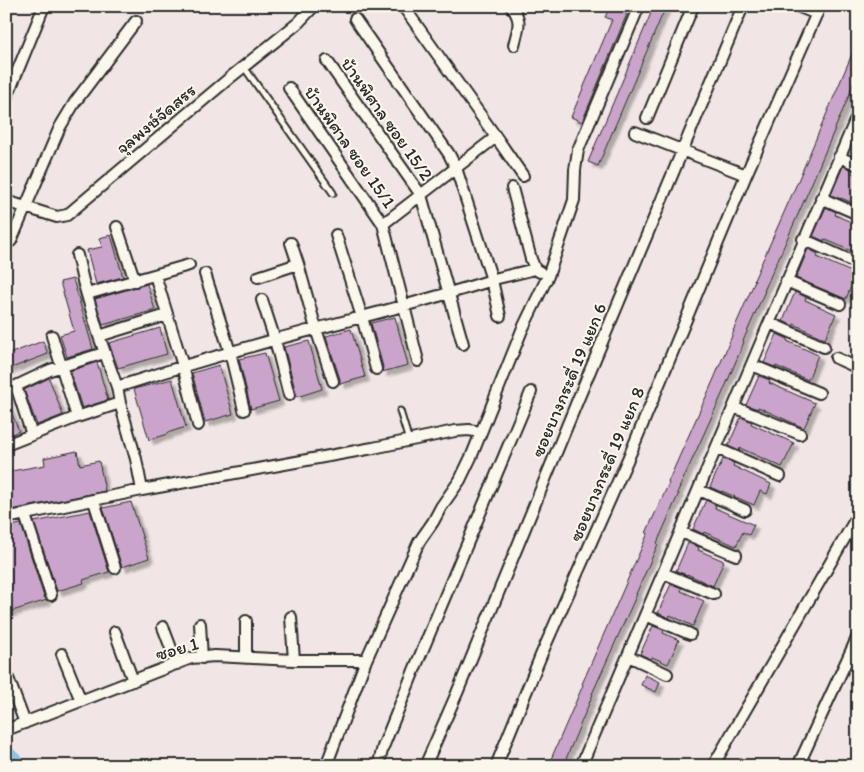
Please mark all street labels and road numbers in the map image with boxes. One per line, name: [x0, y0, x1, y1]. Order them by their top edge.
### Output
street label: บ้านพิศาล ซอย 15/2: [336, 53, 438, 185]
street label: จุลพงษ์จัดสรร: [111, 79, 201, 159]
street label: บ้านพิศาล ซอย 15/1: [300, 82, 400, 212]
street label: ซอยบางกระดี่ 19 แยก 6: [525, 299, 611, 460]
street label: ซอยบางกระดี่ 19 แยก 8: [563, 383, 650, 545]
street label: ซอย 1: [153, 632, 201, 666]

